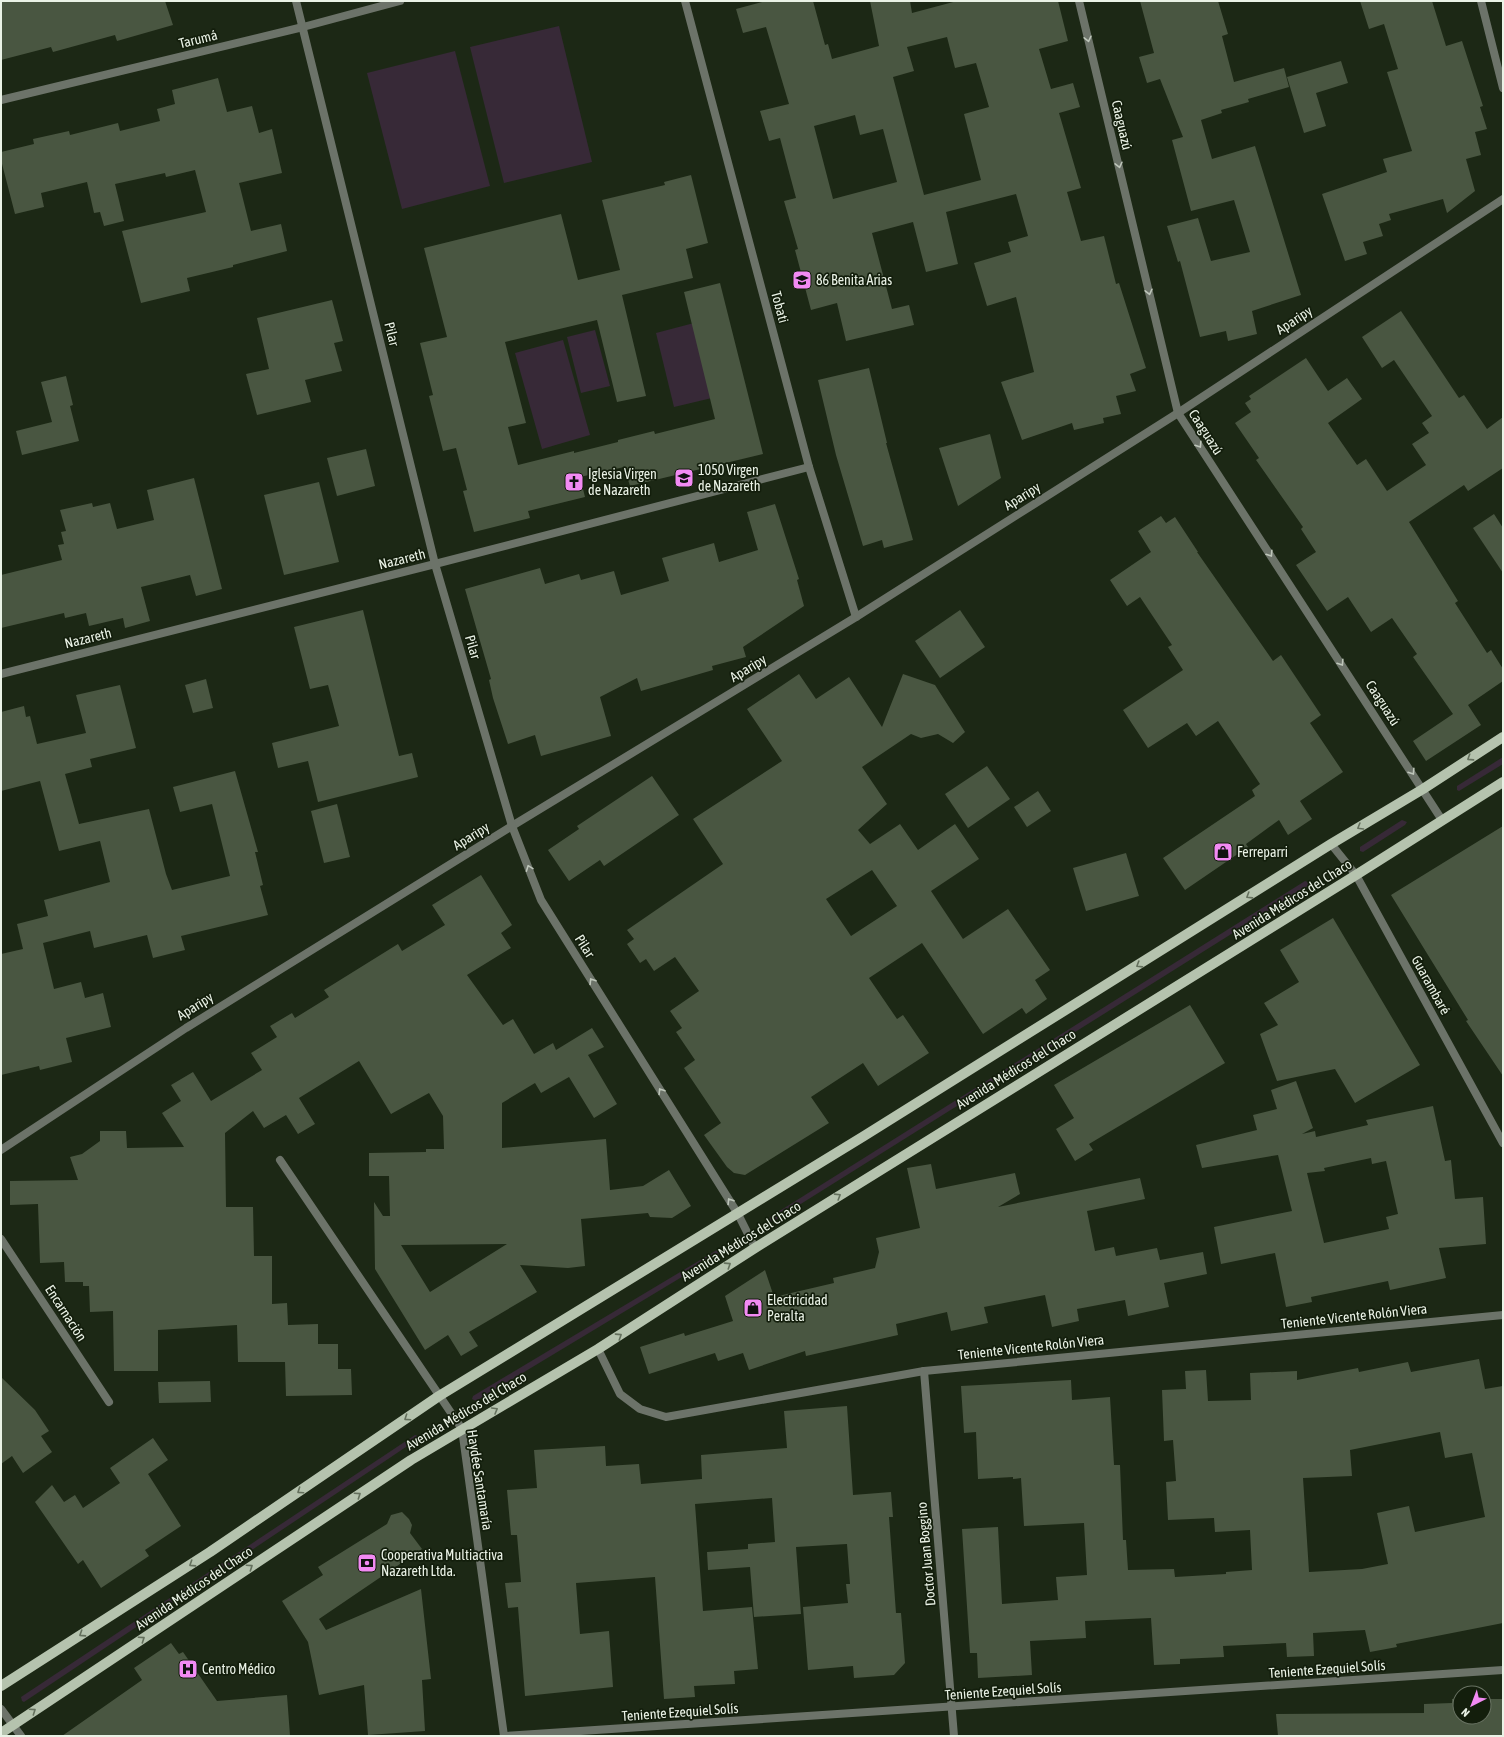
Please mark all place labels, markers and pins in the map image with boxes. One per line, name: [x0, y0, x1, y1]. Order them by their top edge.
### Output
school or university icon: 86 Benita Arias: [791, 269, 813, 291]
place label: 86 Benita Arias: [816, 272, 892, 288]
place label: 1050 Virgen de Nazareth: [698, 462, 761, 494]
place label: Iglesia Virgen de Nazareth: [588, 466, 657, 498]
school or university icon: 1050 Virgen de Nazareth: [673, 467, 695, 489]
church icon: Iglesia Virgen de Nazareth: [563, 471, 585, 493]
shop icon: Ferreparri: [1212, 841, 1234, 863]
place label: Ferreparri: [1237, 844, 1288, 860]
place label: Electricidad Peralta: [767, 1292, 828, 1324]
shop icon: Electricidad Peralta: [742, 1297, 764, 1319]
place label: Cooperativa Multiactiva Nazareth Ltda.: [381, 1547, 503, 1579]
bank icon: Cooperativa Multiactiva Nazareth Ltda.: [356, 1552, 378, 1574]
hospital icon: Centro Médico: [177, 1658, 199, 1680]
place label: Centro Médico: [202, 1661, 275, 1677]

